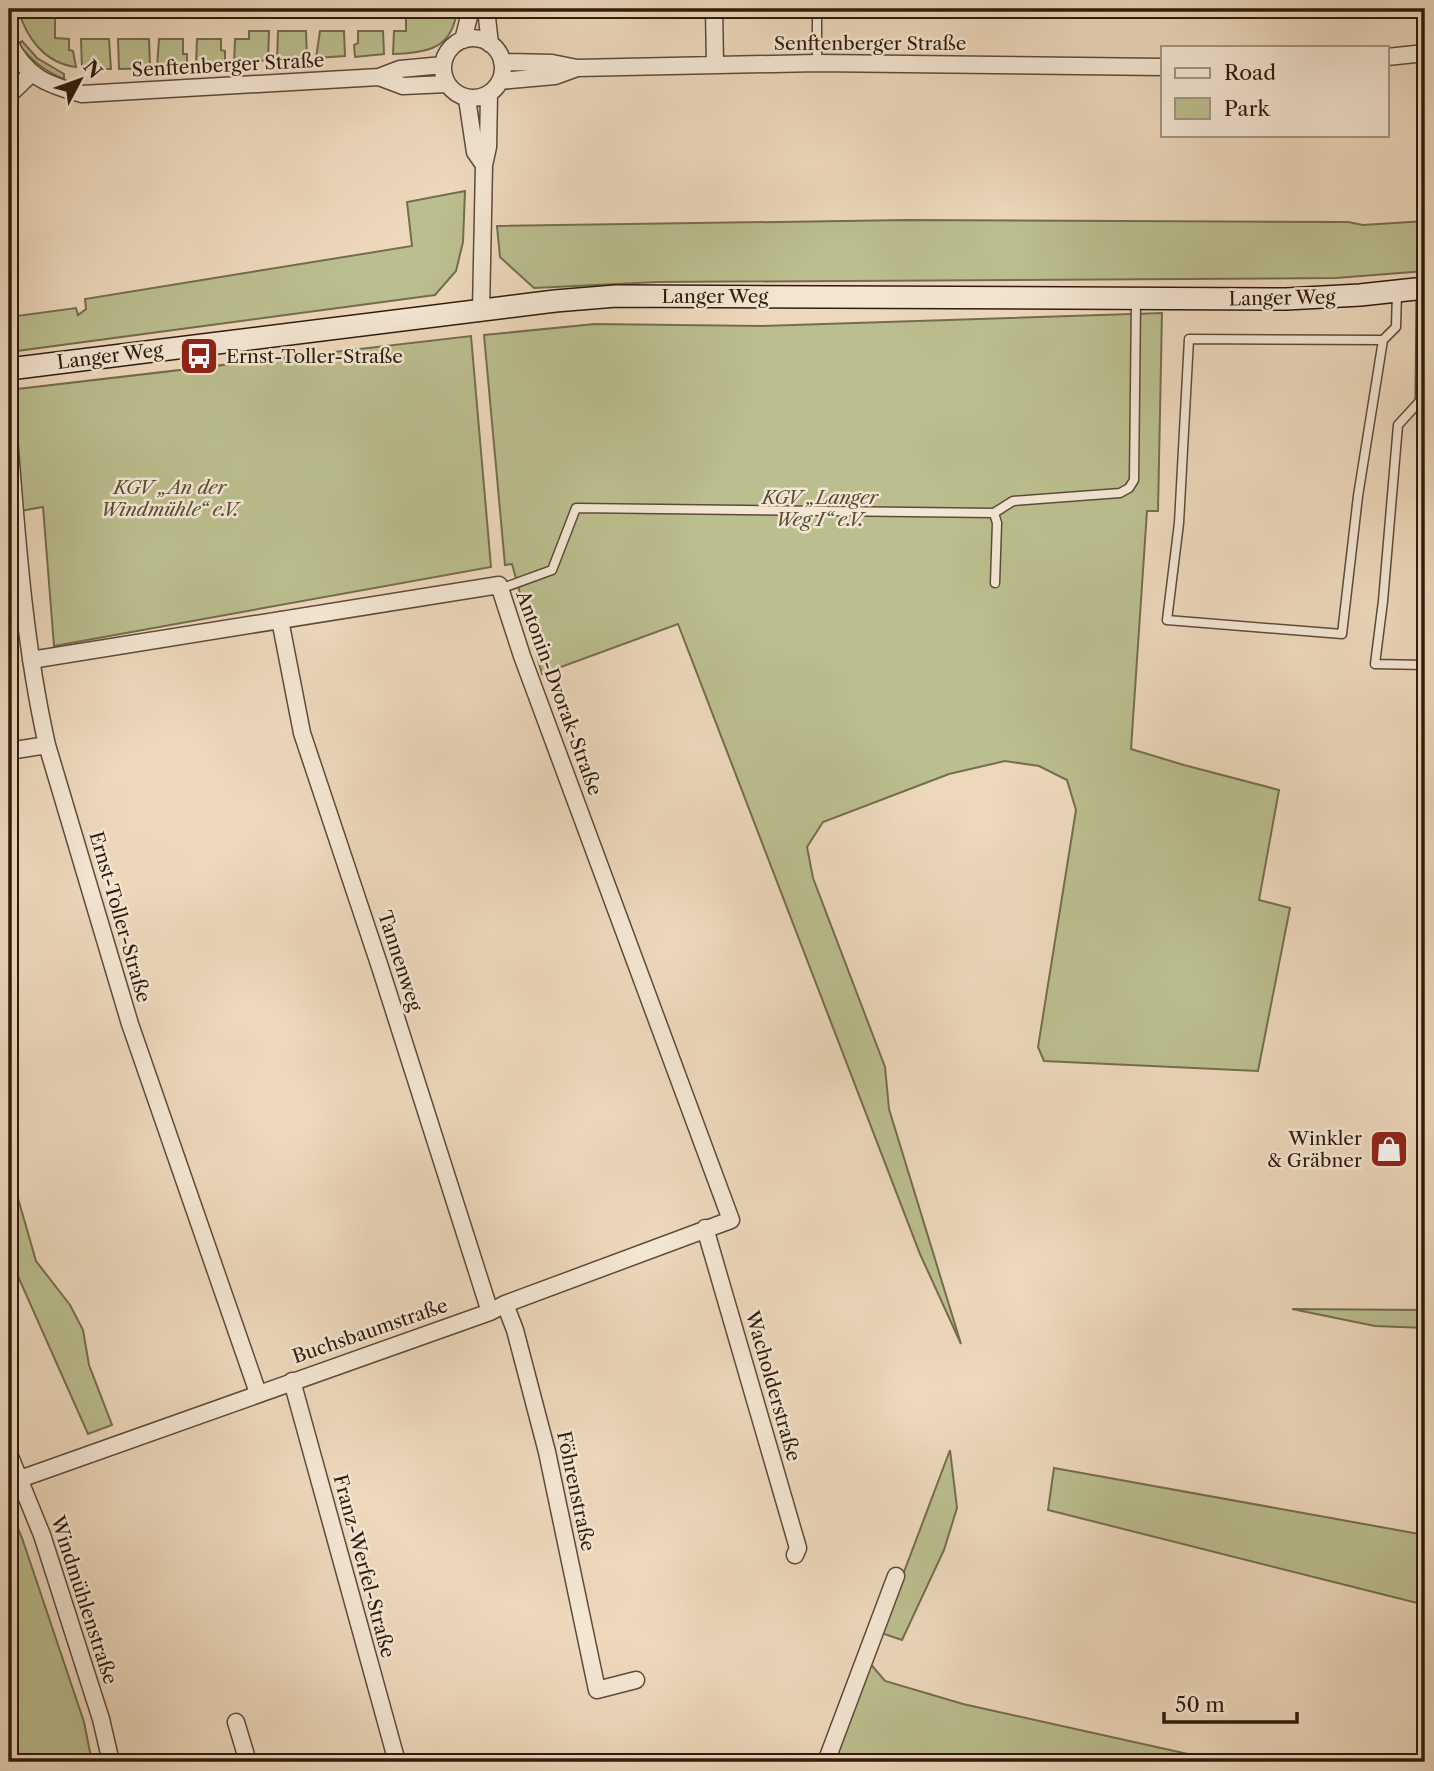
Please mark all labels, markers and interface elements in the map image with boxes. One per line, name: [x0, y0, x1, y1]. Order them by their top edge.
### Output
street label: Senftenberger Straße: [774, 32, 966, 55]
north arrow: [46, 46, 116, 116]
legend: [1161, 46, 1388, 136]
street label: Senftenberger Straße: [131, 48, 325, 82]
text: N: [78, 55, 107, 83]
text: Road: [1224, 60, 1276, 85]
text: Park: [1224, 96, 1270, 121]
street label: Langer Weg: [662, 285, 769, 308]
street label: Langer Weg: [1228, 286, 1337, 310]
bus stop icon: Ernst-Toller-Straße: [178, 335, 220, 377]
street label: Langer Weg: [56, 338, 165, 374]
place label: Ernst-Toller-Straße: [226, 345, 403, 368]
park label: KGV „An der Windmühle“ e.V.: [101, 476, 242, 521]
park label: KGV „Langer Weg I“ e.V.: [760, 486, 879, 531]
street label: Antonin-Dvorak-Straße: [511, 587, 607, 798]
street label: Ernst-Toller-Straße: [85, 829, 155, 1005]
street label: Tannenweg: [373, 908, 427, 1015]
place label: Winkler & Gräbner: [1266, 1127, 1362, 1172]
shop icon: Winkler & Gräbner: [1368, 1128, 1410, 1170]
street label: Buchsbaumstraße: [289, 1294, 451, 1368]
street label: Wacholderstraße: [740, 1307, 805, 1464]
street label: Föhrenstraße: [552, 1429, 600, 1553]
street label: Franz-Werfel-Straße: [328, 1472, 400, 1660]
street label: Windmühlenstraße: [46, 1512, 122, 1687]
scale bar: [1164, 1680, 1298, 1724]
text: 50 m: [1175, 1692, 1225, 1717]

